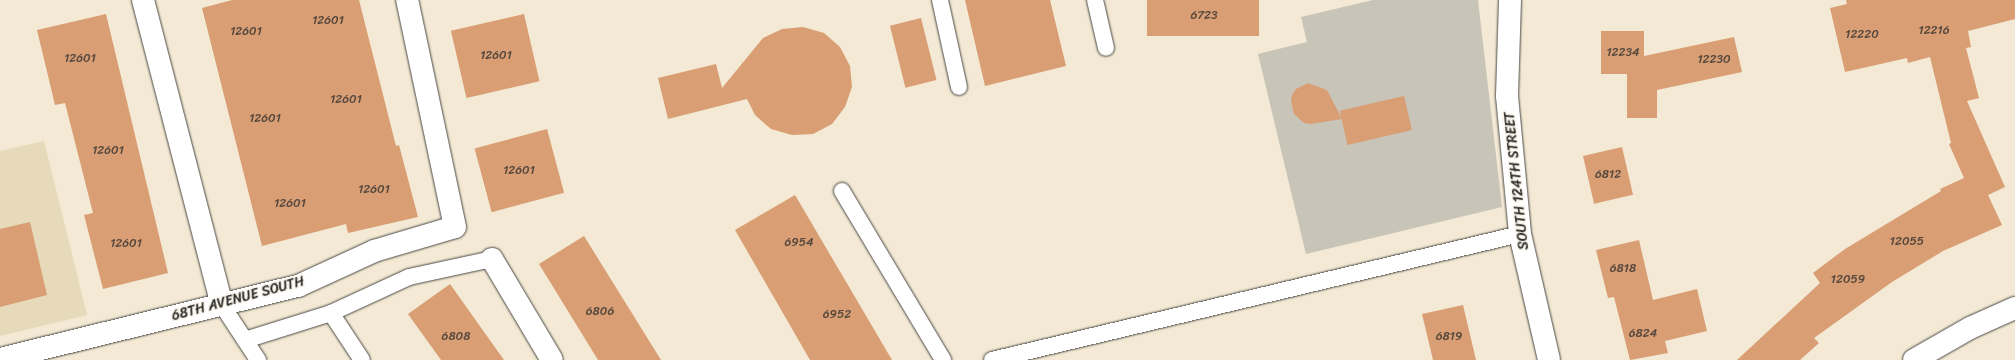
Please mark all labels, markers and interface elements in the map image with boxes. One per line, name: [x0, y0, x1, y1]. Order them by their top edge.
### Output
house number: 6723: [1190, 9, 1218, 23]
house number: 12601: [312, 14, 344, 28]
house number: 12216: [1919, 24, 1949, 38]
house number: 12601: [230, 25, 262, 39]
house number: 12220: [1845, 28, 1879, 42]
house number: 12234: [1606, 46, 1640, 60]
house number: 12601: [480, 49, 512, 63]
house number: 12601: [64, 52, 96, 66]
house number: 12230: [1697, 53, 1731, 67]
house number: 12601: [330, 93, 362, 107]
street label: SOUTH 124TH STREET: [1501, 110, 1533, 252]
house number: 12601: [249, 112, 281, 126]
house number: 12601: [92, 144, 124, 158]
house number: 12601: [503, 164, 535, 178]
house number: 6812: [1595, 168, 1621, 182]
house number: 12601: [358, 183, 390, 197]
house number: 12601: [274, 197, 306, 211]
house number: 12055: [1890, 235, 1924, 249]
house number: 6954: [784, 236, 814, 250]
house number: 12601: [110, 237, 142, 251]
house number: 6818: [1610, 262, 1636, 276]
street label: 68TH AVENUE SOUTH: [169, 273, 307, 325]
house number: 12059: [1831, 273, 1865, 287]
house number: 6806: [586, 305, 614, 319]
house number: 6952: [823, 308, 851, 322]
house number: 6824: [1629, 327, 1657, 341]
house number: 6808: [442, 330, 470, 344]
house number: 6819: [1436, 330, 1462, 344]

